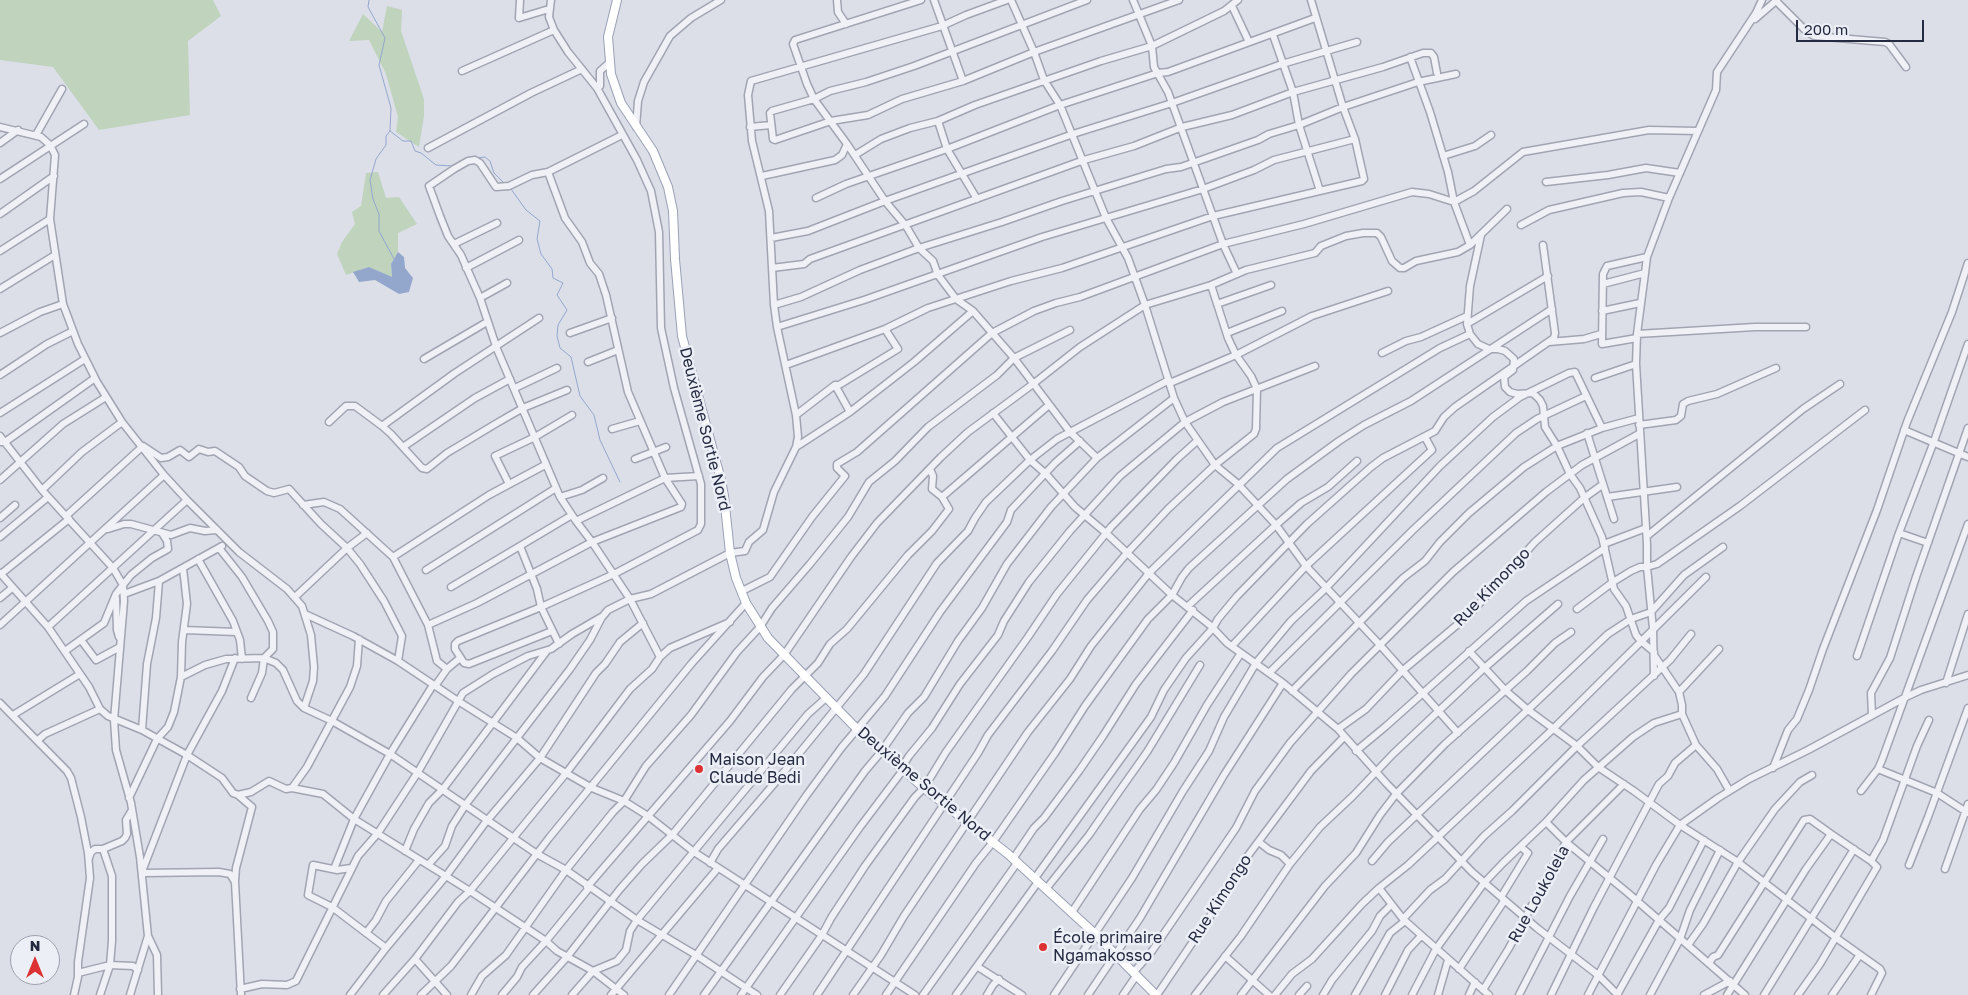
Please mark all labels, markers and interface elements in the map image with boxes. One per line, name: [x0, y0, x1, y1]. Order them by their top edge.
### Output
scale bar: [1798, 10, 1926, 42]
text: 200 m: [1804, 20, 1848, 38]
street label: Deuxième Sortie Nord: [675, 345, 735, 513]
street label: Rue Kimongo: [1450, 544, 1534, 630]
street label: Deuxième Sortie Nord: [853, 723, 995, 845]
place label: Maison Jean Claude Bedi: [709, 750, 805, 788]
marker: Maison Jean Claude Bedi: [693, 763, 705, 775]
street label: Rue Loukolela: [1504, 842, 1574, 946]
street label: Rue Kimongo: [1184, 851, 1256, 947]
place label: École primaire Ngamakosso: [1053, 928, 1162, 966]
north arrow: [10, 935, 60, 985]
text: N: [30, 937, 40, 954]
marker: École primaire Ngamakosso: [1037, 941, 1049, 953]

